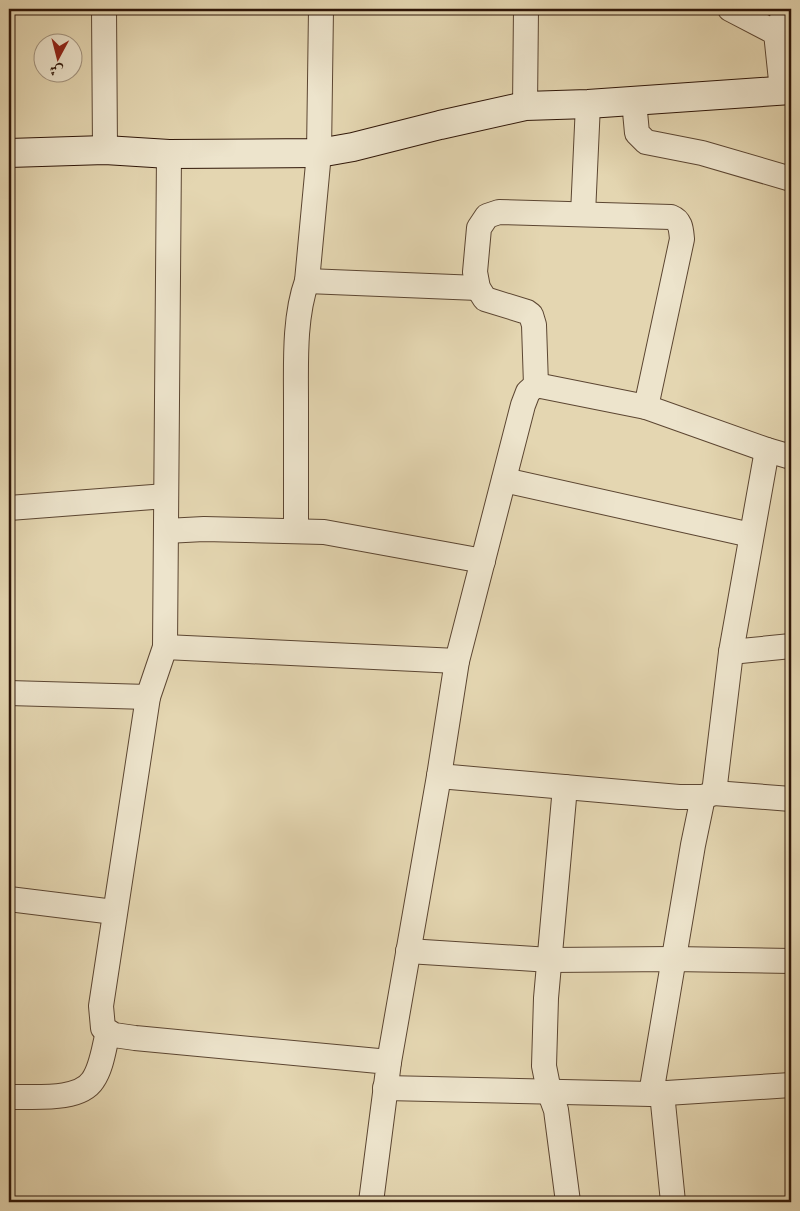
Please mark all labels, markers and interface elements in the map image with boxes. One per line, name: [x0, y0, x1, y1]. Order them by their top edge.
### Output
north arrow: [32, 32, 82, 82]
text: ش: [48, 61, 64, 80]

